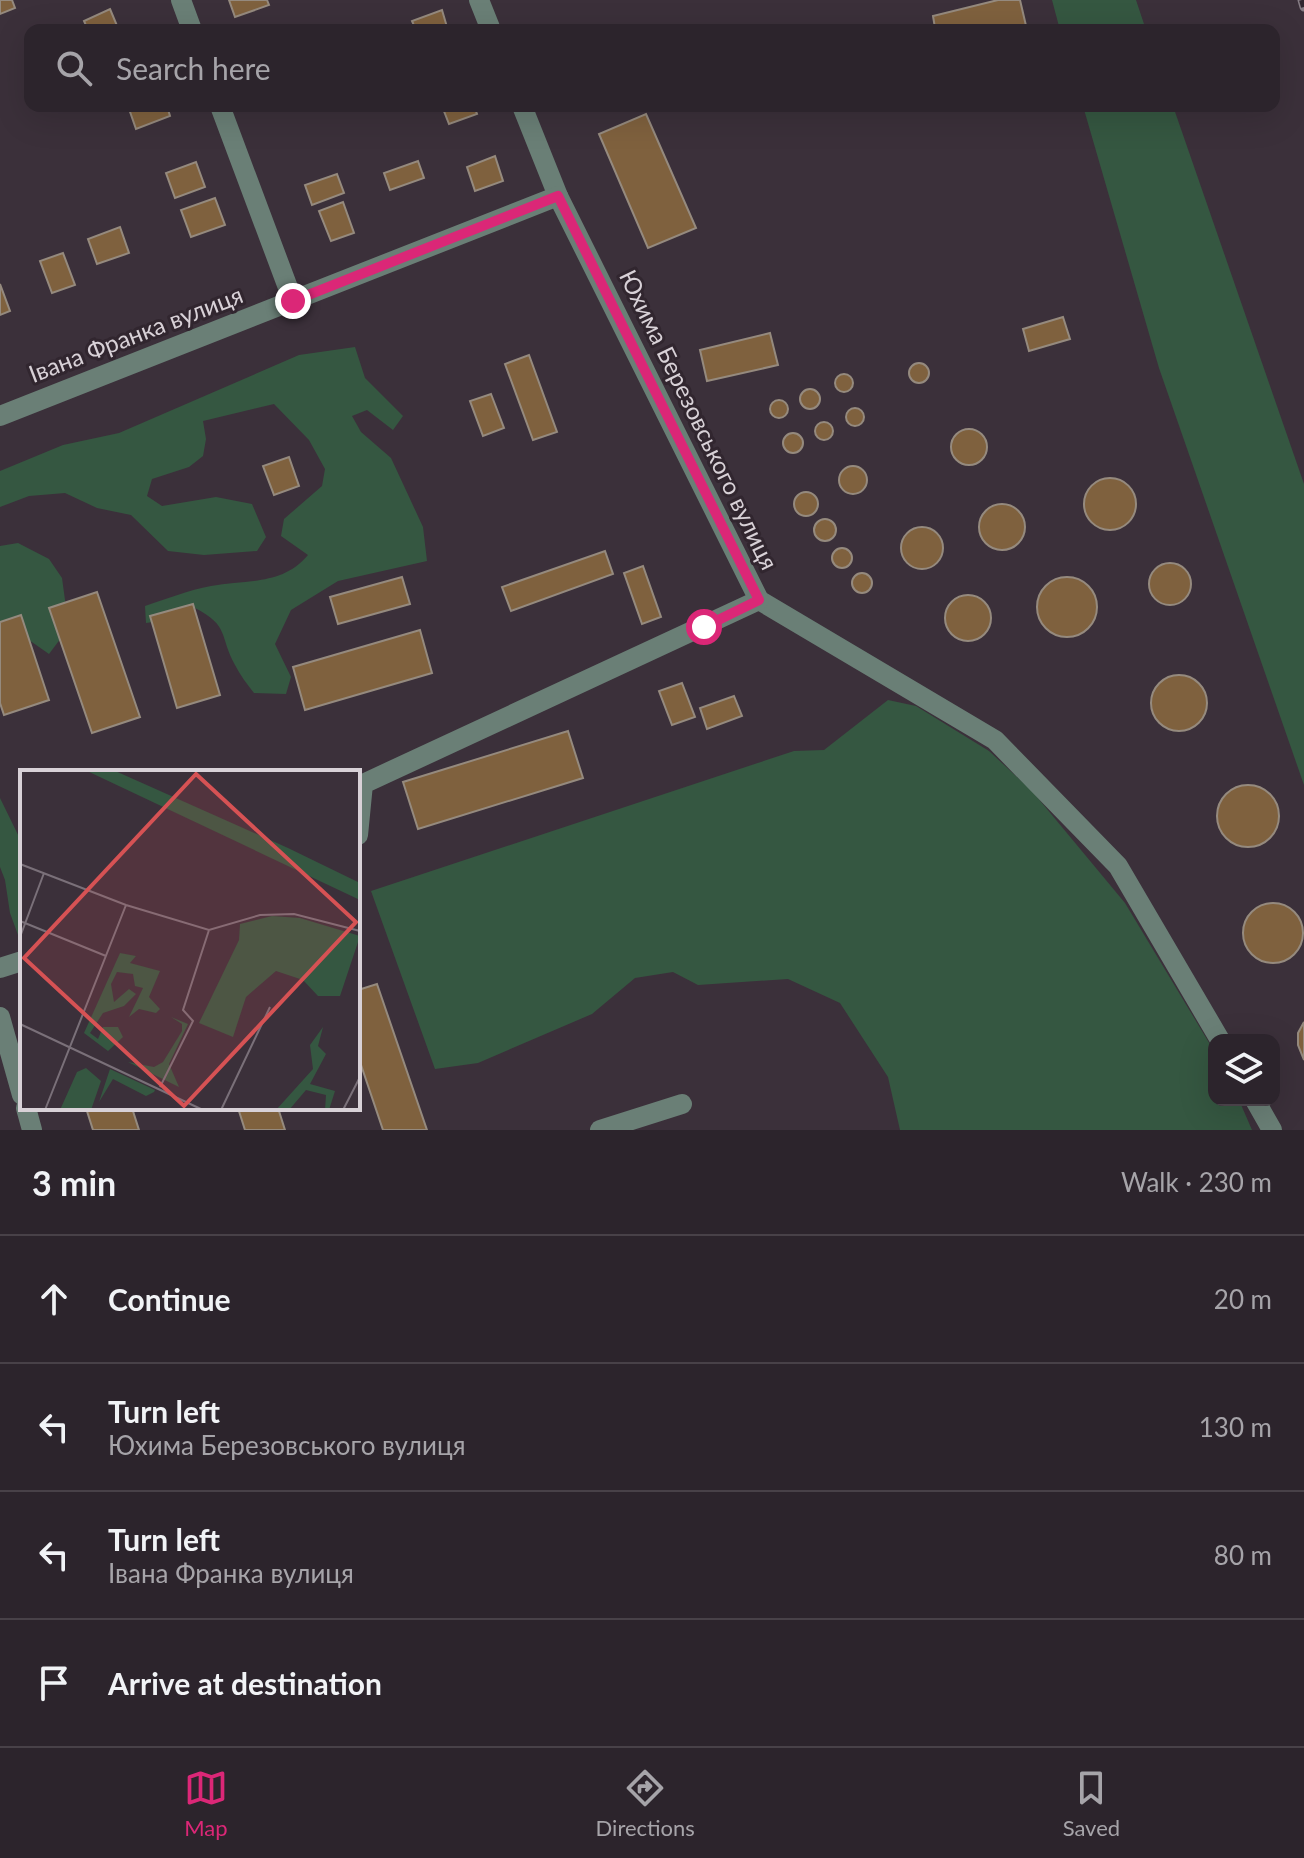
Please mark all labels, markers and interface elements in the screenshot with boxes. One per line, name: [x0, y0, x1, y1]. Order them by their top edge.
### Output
search box: [24, 24, 1280, 112]
icon: search: [52, 46, 96, 90]
text: Search here: [116, 50, 271, 86]
street label: Юхима Березовського вулиця: [614, 265, 785, 574]
street label: Івана Франка вулиця: [24, 279, 247, 388]
route end: [275, 283, 311, 319]
route start: [686, 609, 722, 645]
inset map: [20, 770, 360, 1110]
map controls: [1208, 1034, 1280, 1106]
button: layers: [1208, 1034, 1280, 1106]
text: 3 min: [32, 1162, 116, 1203]
text: Walk · 230 m: [1121, 1166, 1272, 1198]
icon: ahead: [32, 1277, 76, 1321]
text: Continue: [108, 1281, 231, 1317]
text: 20 m: [1214, 1283, 1272, 1315]
text: Turn left: [108, 1393, 220, 1429]
icon: left: [32, 1405, 76, 1449]
text: 130 m: [1199, 1411, 1272, 1443]
text: Юхима Березовського вулиця: [108, 1429, 466, 1461]
text: Turn left: [108, 1521, 220, 1557]
icon: left: [32, 1533, 76, 1577]
text: 80 m: [1214, 1539, 1272, 1571]
text: Івана Франка вулиця: [108, 1557, 354, 1589]
icon: arrive: [32, 1661, 76, 1705]
text: Arrive at destination: [108, 1665, 382, 1701]
tab: Map: [184, 1766, 228, 1841]
tab: Directions: [596, 1766, 695, 1841]
tab: Saved: [1063, 1766, 1120, 1841]

